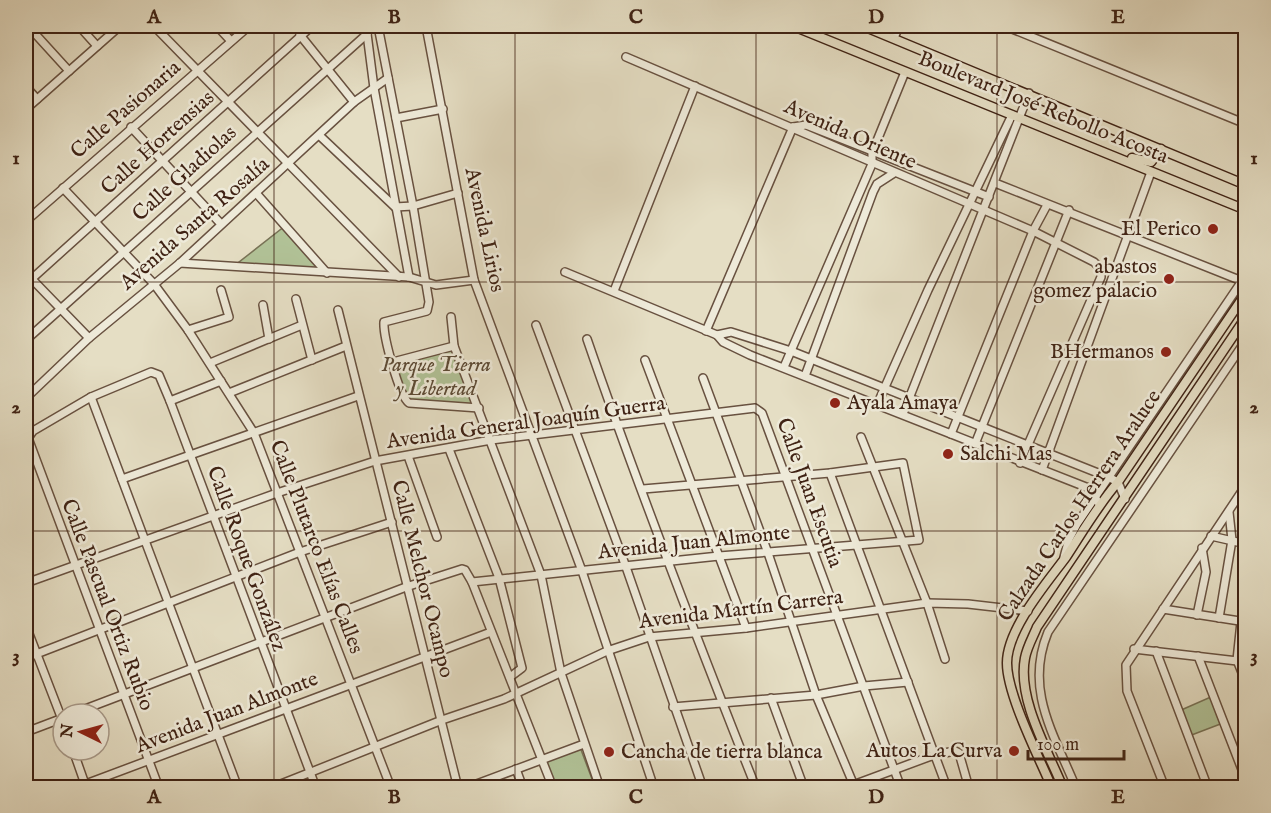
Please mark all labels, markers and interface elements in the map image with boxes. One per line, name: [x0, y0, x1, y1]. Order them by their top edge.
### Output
text: A: [146, 5, 162, 30]
text: B: [387, 5, 401, 30]
text: C: [629, 5, 643, 30]
text: D: [868, 5, 884, 30]
text: E: [1111, 5, 1125, 30]
street label: Boulevard José Rebollo Acosta: [914, 45, 1173, 171]
street label: Calle Pasionaria: [65, 54, 187, 165]
street label: Calle Hortensias: [96, 85, 220, 201]
street label: Avenida Oriente: [779, 93, 921, 176]
street label: Calle Gladiolas: [127, 120, 243, 228]
text: 1: [12, 146, 20, 171]
text: 1: [1250, 146, 1258, 171]
street label: Avenida Santa Rosalía: [114, 151, 276, 297]
street label: Avenida Lirios: [457, 164, 510, 295]
place label: El Perico: [1121, 216, 1201, 243]
marker: El Perico: [1206, 222, 1220, 236]
place label: abastos gomez palacio: [1033, 254, 1157, 305]
marker: abastos gomez palacio: [1162, 272, 1176, 286]
place label: BHermanos: [1050, 339, 1154, 366]
marker: BHermanos: [1159, 345, 1173, 359]
park label: Parque Tierra y Libertad: [381, 352, 491, 403]
street label: Calzada Carlos Herrera Araluce: [992, 385, 1168, 627]
street label: Avenida General Joaquín Guerra: [384, 390, 668, 456]
place label: Ayala Amaya: [846, 390, 959, 417]
text: 2: [11, 395, 21, 420]
text: 2: [1249, 395, 1259, 420]
marker: Ayala Amaya: [828, 396, 842, 410]
street label: Calle Juan Escutia: [769, 415, 849, 572]
street label: Calle Plutarco Elías Calles: [263, 436, 369, 658]
place label: Salchi Mas: [960, 441, 1052, 468]
marker: Salchi Mas: [941, 447, 955, 461]
street label: Calle Roque González: [200, 463, 292, 656]
street label: Calle Melchor Ocampo: [384, 477, 460, 681]
street label: Calle Pascual Ortiz Rubio: [54, 495, 160, 715]
street label: Avenida Juan Almonte: [596, 519, 792, 567]
street label: Avenida Martín Carrera: [637, 584, 845, 636]
text: 3: [12, 644, 20, 669]
text: 3: [1250, 644, 1258, 669]
street label: Avenida Juan Almonte: [131, 666, 322, 761]
north arrow: [51, 702, 111, 762]
text: N: [57, 723, 79, 740]
scale bar: [1028, 723, 1124, 761]
text: 100 m: [1037, 734, 1079, 757]
place label: Autos La Curva: [865, 738, 1003, 765]
place label: Cancha de tierra blanca: [621, 739, 823, 766]
marker: Autos La Curva: [1007, 744, 1021, 758]
marker: Cancha de tierra blanca: [602, 745, 616, 759]
text: A: [146, 785, 162, 810]
text: B: [387, 785, 401, 810]
text: C: [629, 785, 643, 810]
text: D: [868, 785, 884, 810]
text: E: [1111, 785, 1125, 810]

